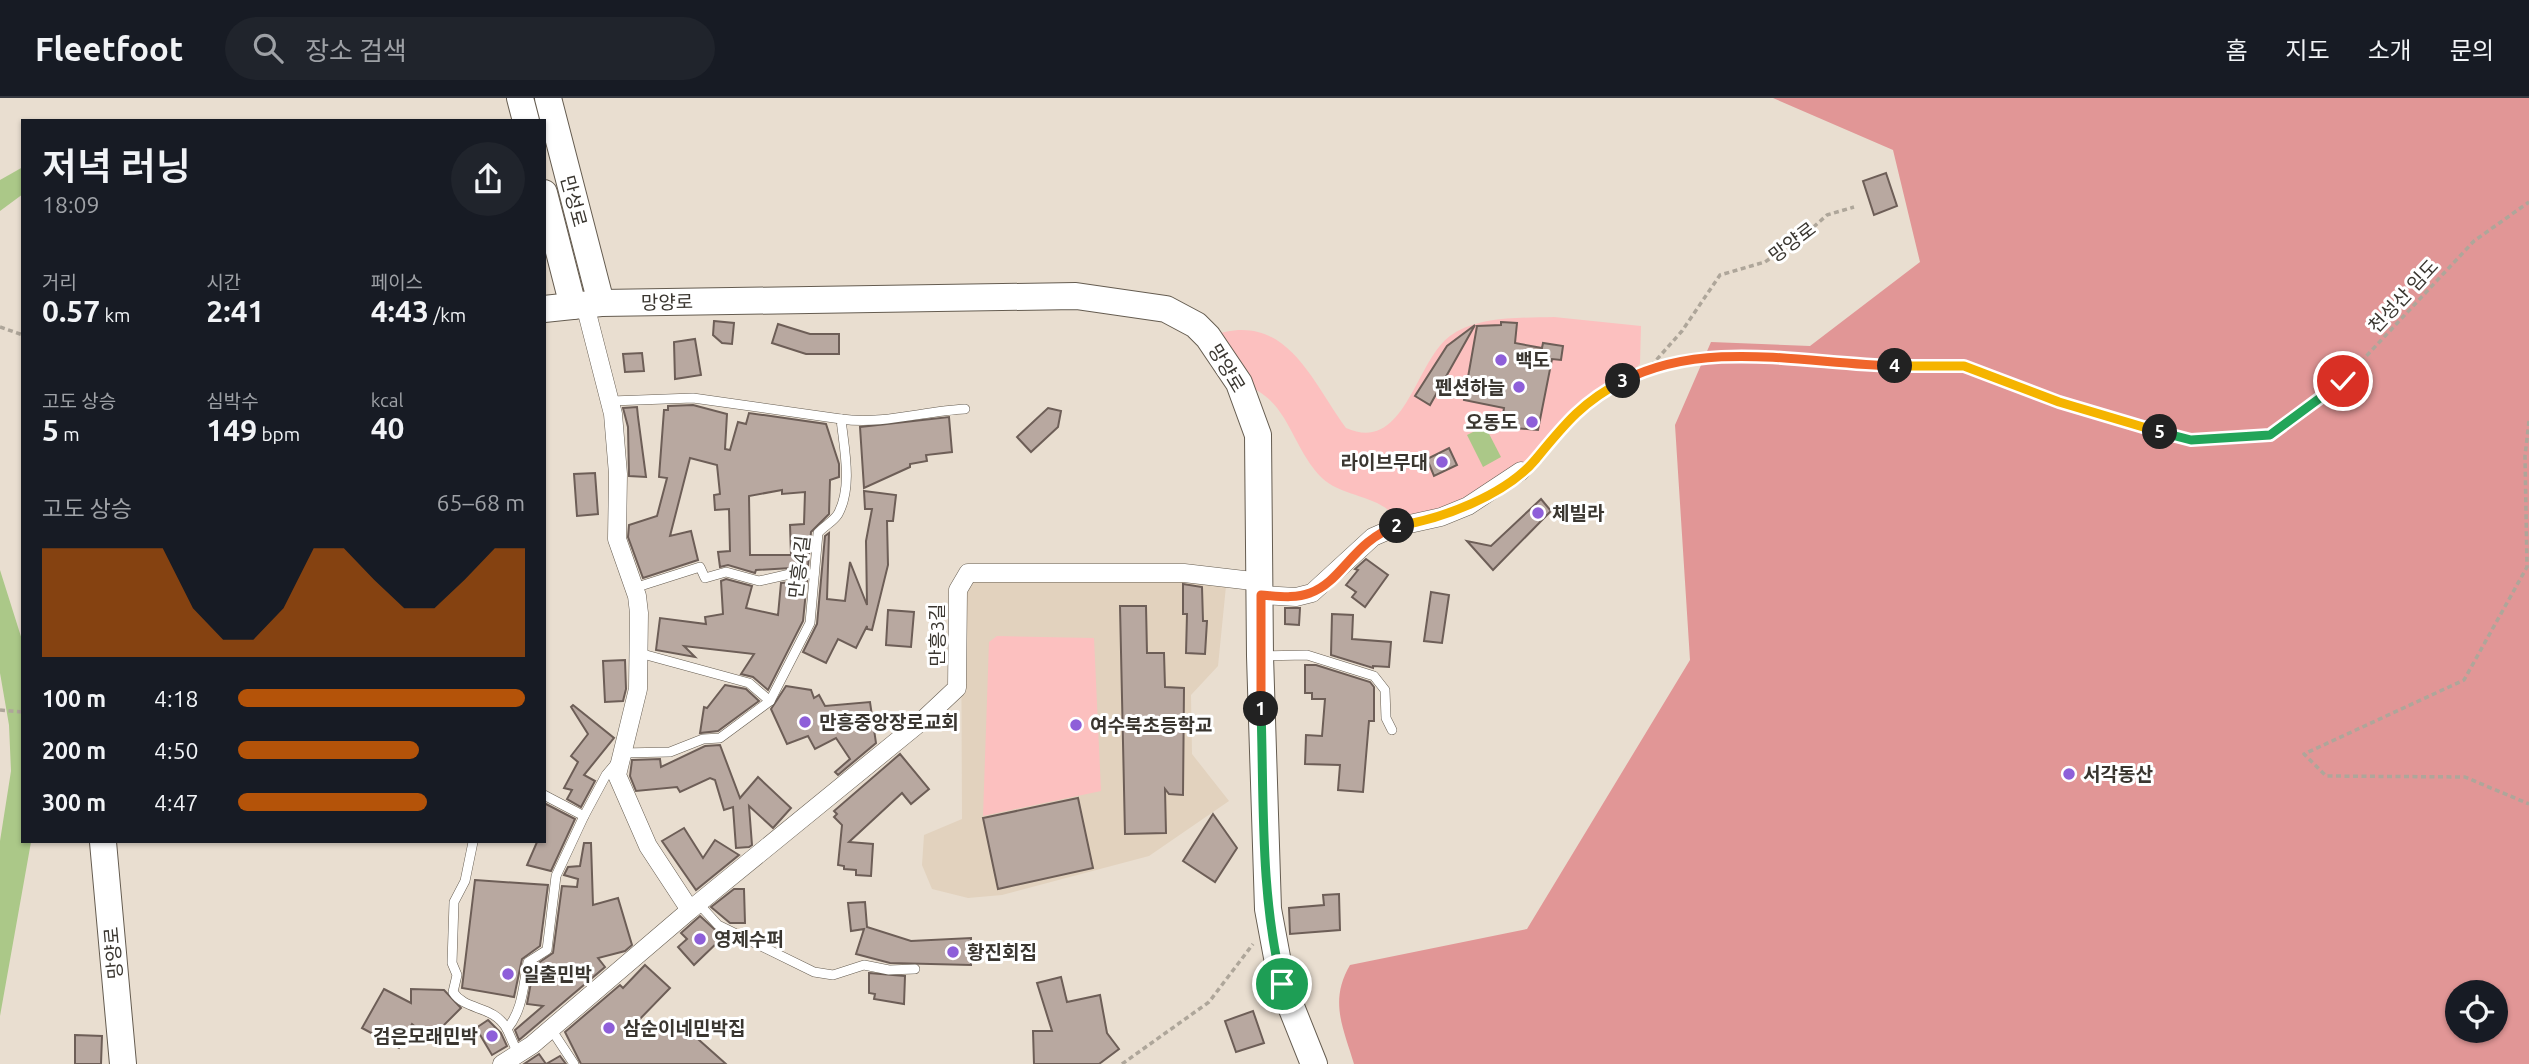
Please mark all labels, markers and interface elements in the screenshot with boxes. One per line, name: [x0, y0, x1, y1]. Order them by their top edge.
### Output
search box: [225, 17, 715, 80]
icon: search: [249, 29, 287, 67]
text: Fleetfoot: [35, 30, 183, 67]
text: 장소 검색: [305, 36, 407, 65]
text: 홈: [2225, 37, 2247, 64]
text: 지도: [2285, 37, 2330, 64]
text: 소개: [2368, 37, 2412, 64]
text: 문의: [2450, 37, 2494, 64]
button: share: [451, 142, 525, 216]
text: 저녁 러닝: [42, 145, 191, 187]
street label: 만성로: [557, 173, 591, 229]
text: 18:09: [42, 192, 100, 217]
street label: 망양로: [1764, 217, 1820, 267]
street label: 천성산 임도: [2364, 255, 2442, 337]
text: 거리: [42, 271, 77, 293]
text: 시간: [206, 271, 241, 293]
text: 페이스: [371, 271, 423, 293]
street label: 망양로: [641, 291, 693, 313]
text: 0.57: [42, 294, 100, 328]
text: 2:41: [206, 294, 264, 328]
text: 4:43: [371, 294, 429, 328]
text: km: [100, 304, 130, 326]
text: /km: [429, 304, 466, 326]
street label: 망양로: [1204, 340, 1250, 396]
pin: 4: [1878, 348, 1912, 384]
place label: 백도: [1515, 349, 1550, 371]
pin: [2313, 351, 2373, 411]
marker: 백도: [1493, 352, 1509, 368]
text: 4: [1889, 354, 1900, 376]
icon: check: [2324, 362, 2362, 400]
pin: 3: [1606, 364, 1640, 398]
text: 3: [1617, 369, 1628, 391]
place label: 펜션하늘: [1435, 376, 1505, 398]
marker: 펜션하늘: [1511, 379, 1527, 395]
text: kcal: [371, 389, 403, 411]
text: 고도 상승: [42, 390, 116, 412]
text: 심박수: [206, 390, 259, 412]
text: 40: [371, 411, 405, 445]
place label: 오동도: [1466, 411, 1518, 433]
text: 5: [42, 413, 59, 447]
text: 149: [206, 413, 257, 447]
marker: 오동도: [1524, 414, 1540, 430]
pin: 5: [2142, 414, 2178, 450]
text: 5: [2154, 420, 2165, 442]
text: m: [59, 423, 80, 445]
text: bpm: [257, 423, 300, 445]
place label: 라이브무대: [1341, 451, 1428, 473]
marker: 라이브무대: [1434, 454, 1450, 470]
text: 65–68 m: [437, 490, 525, 515]
text: 고도 상승: [42, 496, 132, 521]
place label: 체빌라: [1552, 502, 1605, 524]
marker: 체빌라: [1530, 505, 1546, 521]
pin: 2: [1380, 508, 1414, 544]
text: 2: [1391, 514, 1402, 536]
street label: 만흥4길: [784, 534, 814, 600]
street label: 만흥3길: [926, 603, 948, 667]
text: 100 m: [42, 686, 106, 711]
text: 4:18: [154, 686, 199, 711]
pin: 1: [1244, 692, 1278, 726]
text: 1: [1255, 697, 1266, 719]
place label: 만흥중앙장로교회: [819, 711, 959, 733]
marker: 만흥중앙장로교회: [797, 714, 813, 730]
place label: 여수북초등학교: [1090, 714, 1212, 736]
marker: 여수북초등학교: [1068, 717, 1084, 733]
text: 200 m: [42, 738, 106, 763]
text: 4:50: [154, 738, 199, 763]
place label: 서각동산: [2083, 763, 2153, 785]
marker: 서각동산: [2061, 766, 2077, 782]
text: 300 m: [42, 790, 106, 815]
text: 4:47: [154, 790, 199, 815]
street label: 망양로: [100, 926, 126, 980]
place label: 영제수퍼: [714, 928, 784, 950]
marker: 영제수퍼: [692, 931, 708, 947]
place label: 황진회집: [967, 941, 1037, 963]
marker: 황진회집: [945, 944, 961, 960]
pin: [1252, 954, 1312, 1014]
place label: 일출민박: [522, 963, 592, 985]
icon: arrive: [1263, 965, 1301, 1003]
marker: 일출민박: [500, 966, 516, 982]
map controls: [2445, 980, 2508, 1043]
button: locate: [2445, 980, 2508, 1043]
place label: 삼순이네민박집: [623, 1017, 745, 1039]
marker: 삼순이네민박집: [601, 1020, 617, 1036]
place label: 검은모래민박: [373, 1025, 478, 1047]
marker: 검은모래민박: [484, 1028, 500, 1044]

